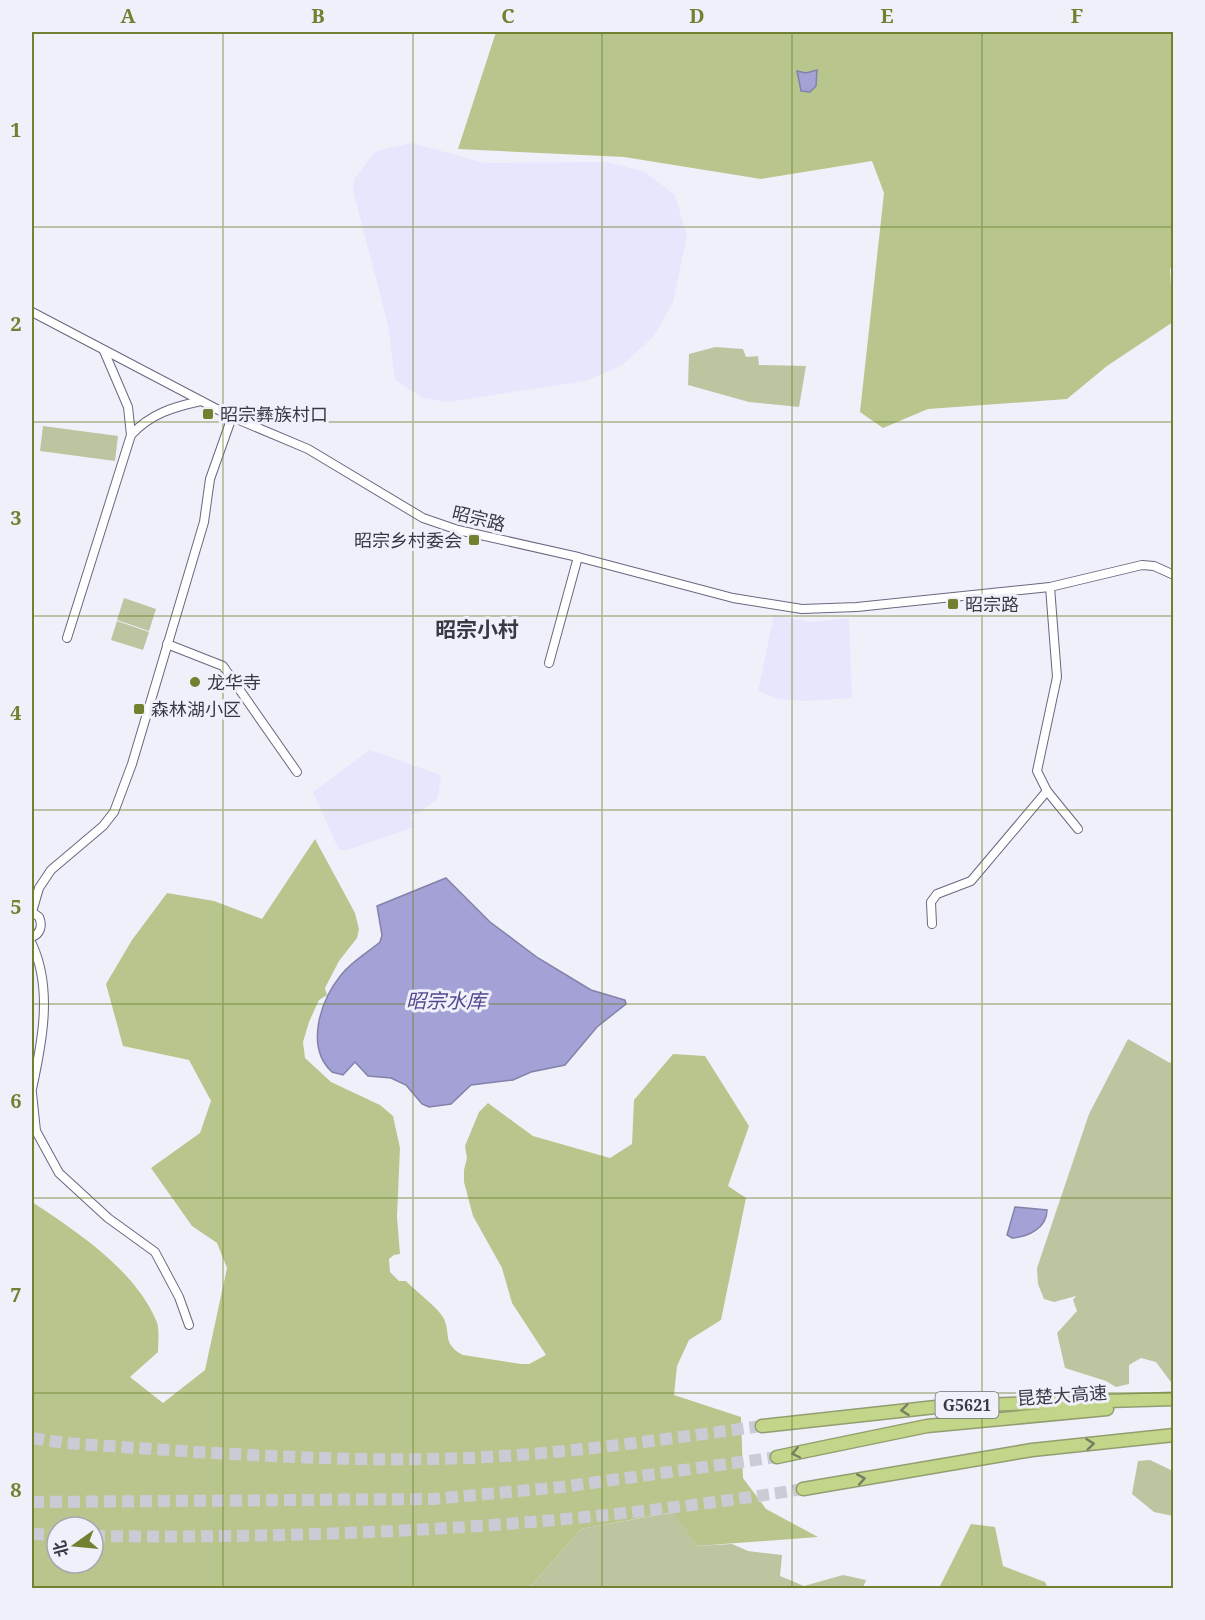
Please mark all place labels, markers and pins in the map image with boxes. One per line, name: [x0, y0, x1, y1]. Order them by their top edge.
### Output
place label: 昭宗彝族村口: [220, 402, 328, 426]
marker: 昭宗彝族村口: [201, 407, 215, 421]
place label: 昭宗乡村委会: [354, 528, 462, 552]
marker: 昭宗乡村委会: [467, 533, 481, 547]
place label: 昭宗路: [965, 592, 1019, 616]
marker: 昭宗路: [946, 597, 960, 611]
place label: 龙华寺: [207, 670, 261, 694]
marker: 龙华寺: [188, 675, 202, 689]
place label: 森林湖小区: [151, 697, 241, 721]
marker: 森林湖小区: [132, 702, 146, 716]

